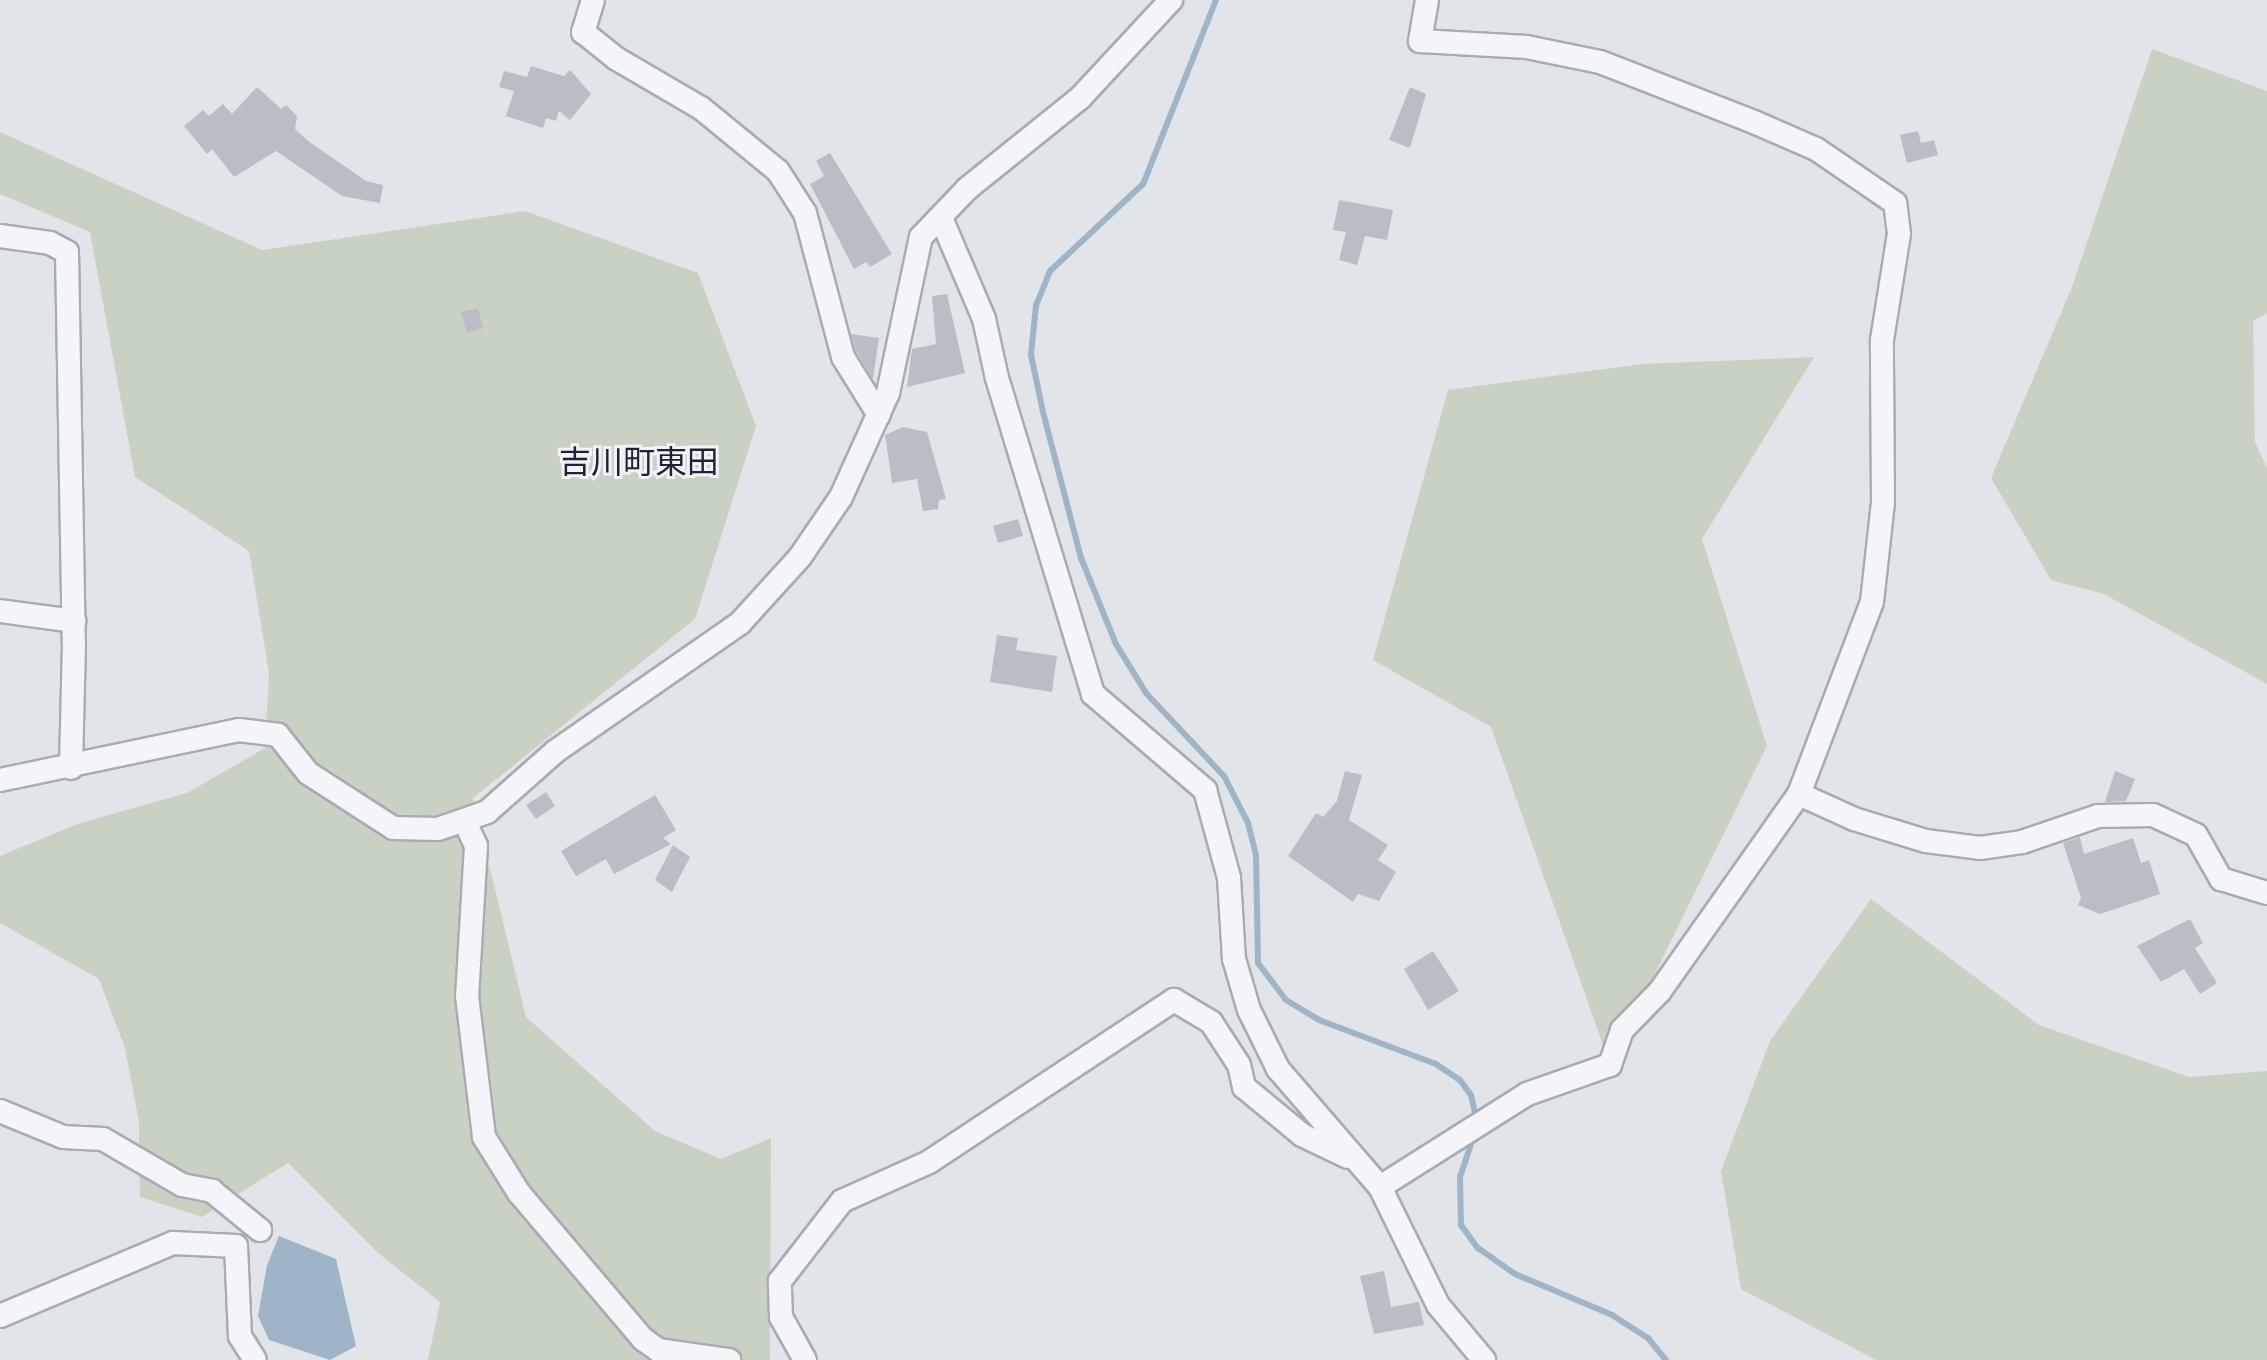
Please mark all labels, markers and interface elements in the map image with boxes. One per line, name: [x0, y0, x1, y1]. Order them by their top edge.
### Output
district label: 吉川町東田: [559, 442, 719, 480]

